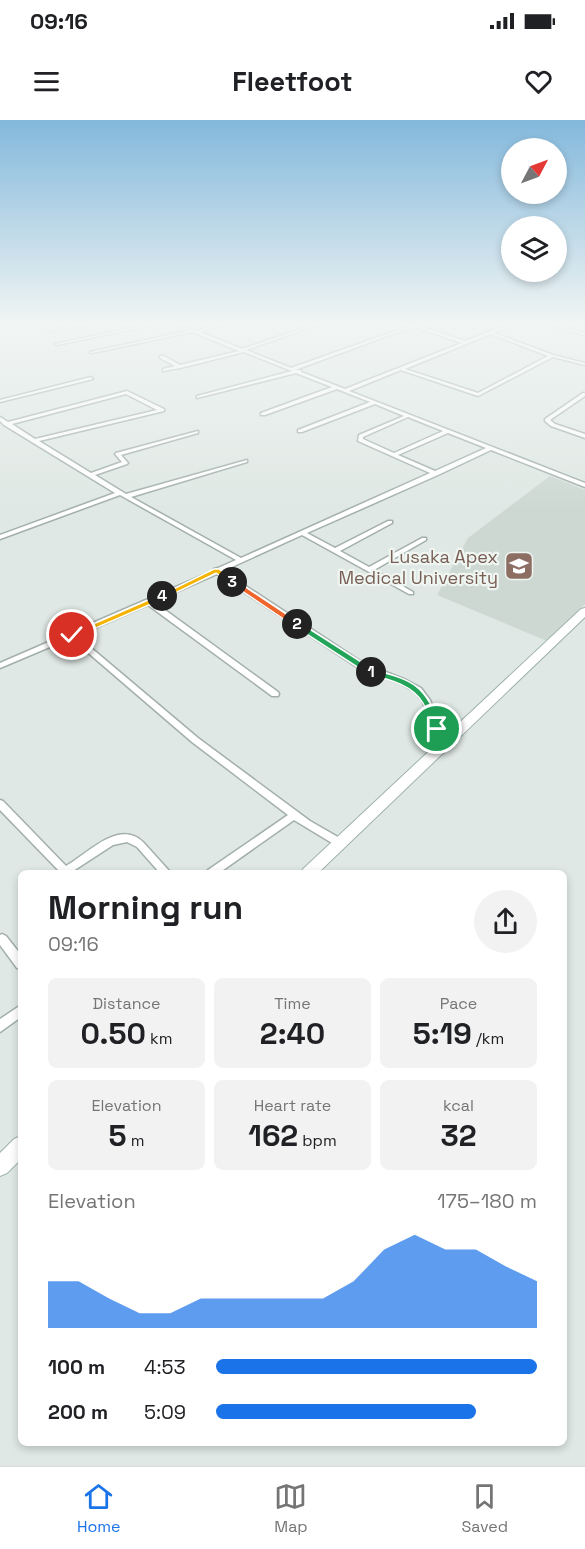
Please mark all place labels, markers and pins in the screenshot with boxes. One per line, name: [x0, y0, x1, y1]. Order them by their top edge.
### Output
place label: Lusaka Apex Medical University: [338, 545, 498, 589]
school or university icon: Lusaka Apex Medical University: [503, 550, 535, 582]
pin: 3: [217, 567, 247, 597]
pin: 4: [147, 581, 177, 611]
pin: [46, 609, 97, 660]
pin: 2: [282, 609, 312, 639]
pin: 1: [356, 657, 386, 687]
pin: [411, 703, 462, 754]

